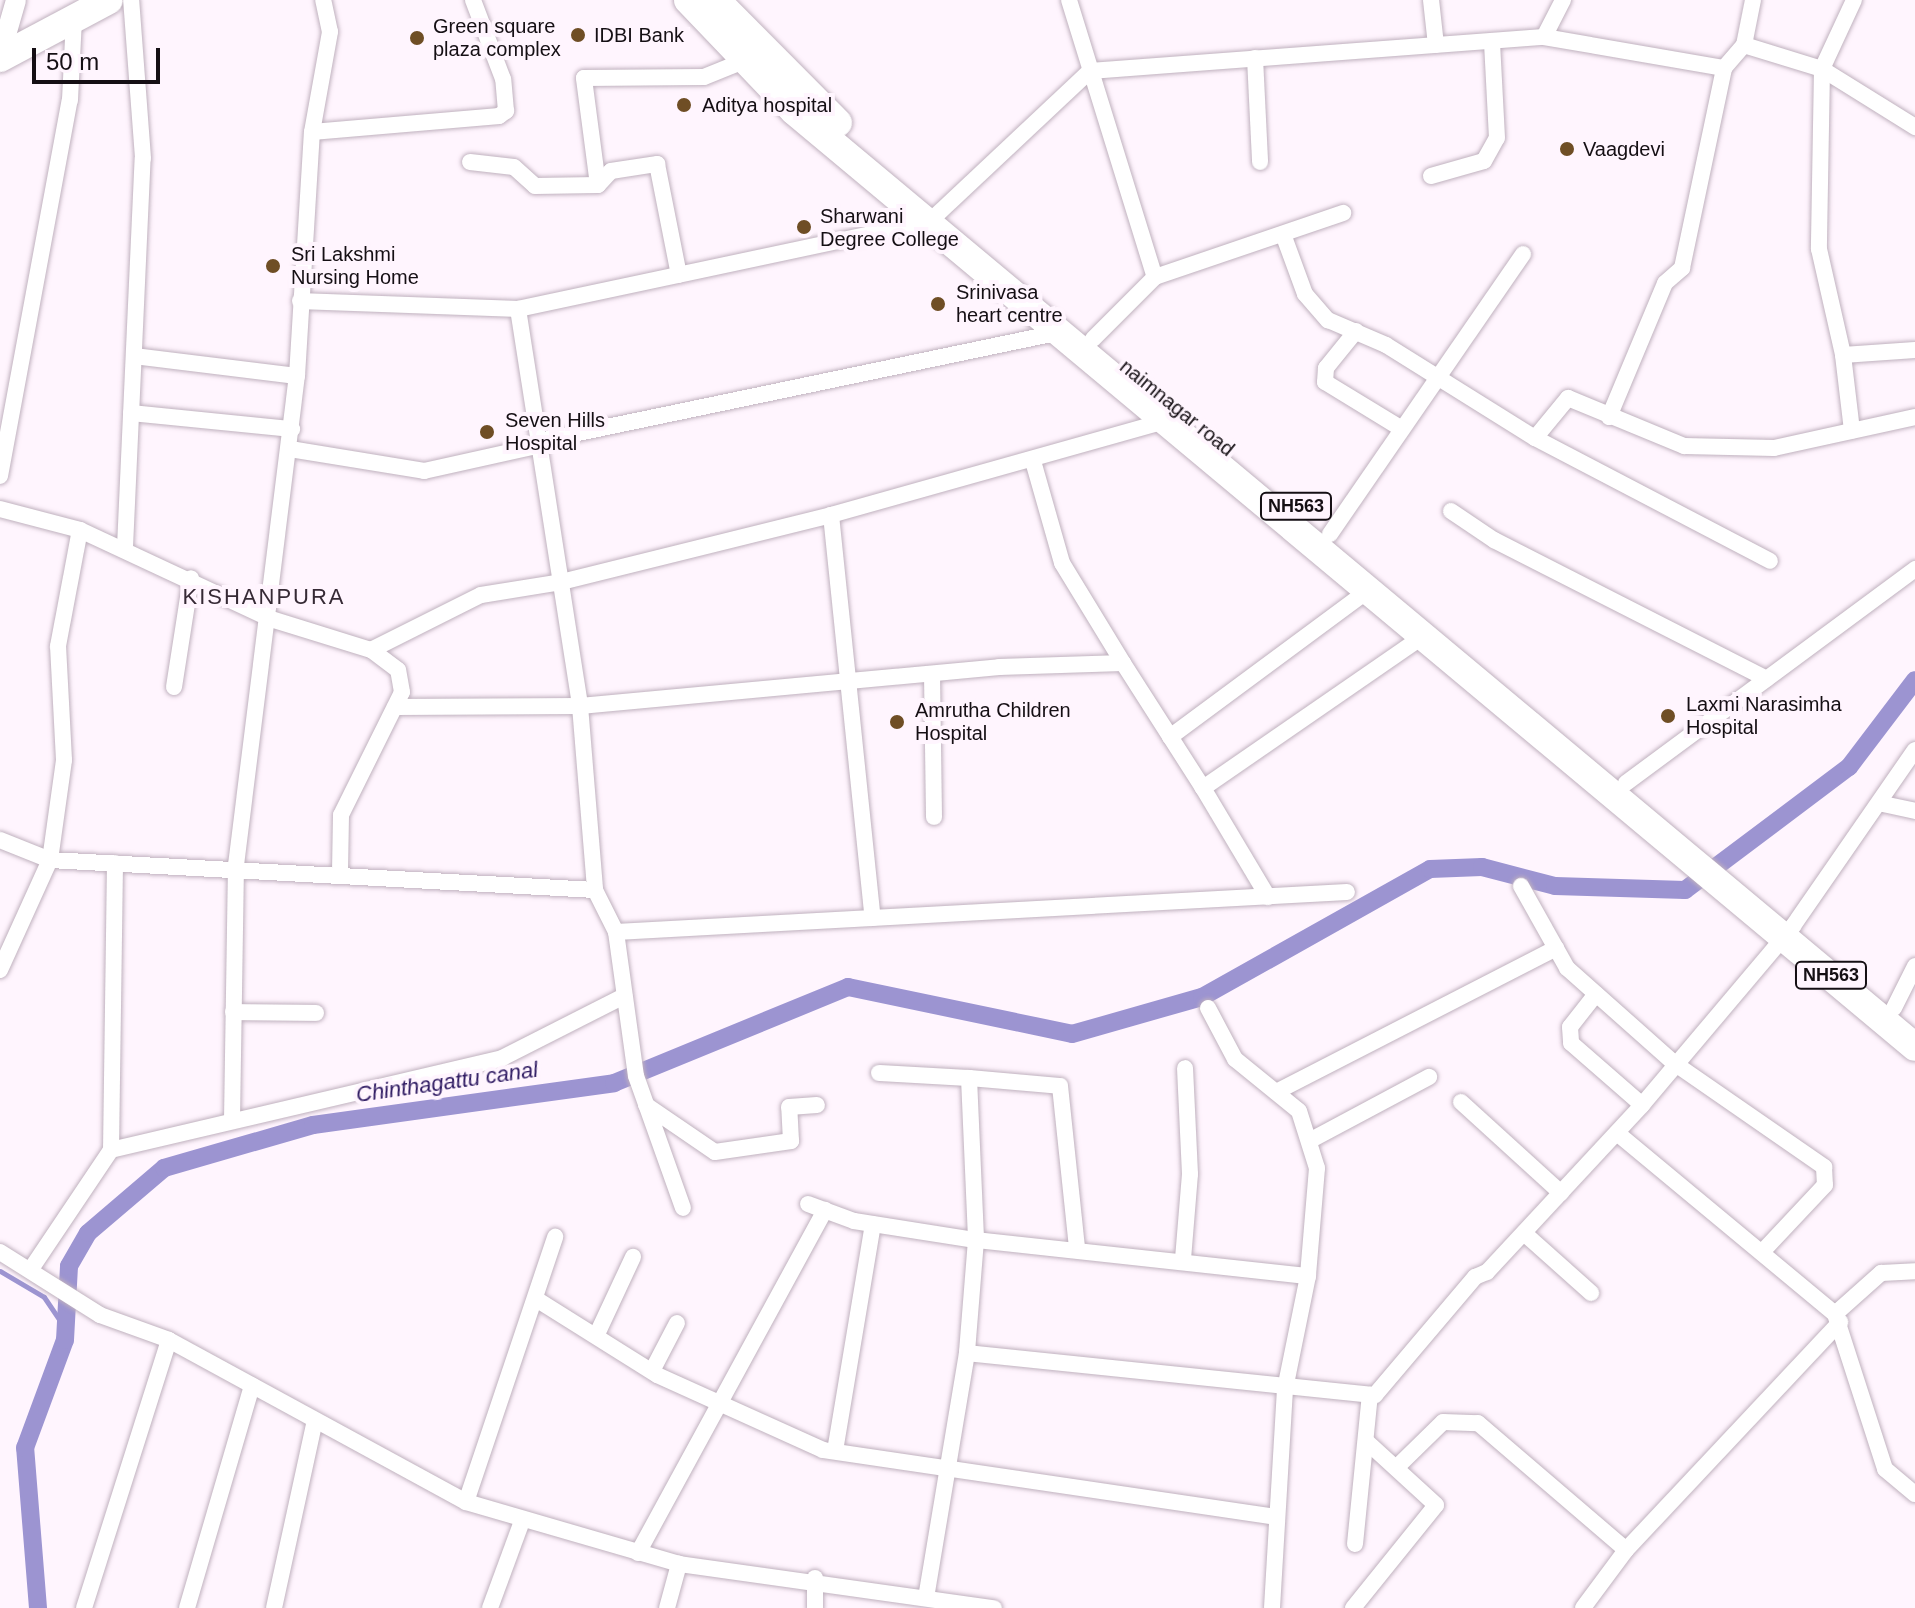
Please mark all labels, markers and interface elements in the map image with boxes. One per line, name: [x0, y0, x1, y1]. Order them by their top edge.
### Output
place label: Green square plaza complex: [433, 14, 561, 61]
place label: IDBI Bank: [594, 23, 684, 47]
marker: IDBI Bank: [569, 26, 587, 44]
marker: Green square plaza complex: [408, 29, 426, 47]
scale bar: [36, 32, 164, 82]
text: 50 m: [46, 48, 99, 75]
place label: Aditya hospital: [702, 93, 832, 117]
marker: Aditya hospital: [673, 94, 695, 116]
place label: Vaagdevi: [1583, 137, 1665, 161]
marker: Vaagdevi: [1558, 140, 1576, 158]
place label: Sharwani Degree College: [820, 204, 959, 251]
marker: Sharwani Degree College: [795, 218, 813, 236]
place label: Sri Lakshmi Nursing Home: [291, 242, 419, 289]
marker: Sri Lakshmi Nursing Home: [262, 255, 284, 277]
place label: Srinivasa heart centre: [956, 280, 1063, 327]
marker: Srinivasa heart centre: [927, 293, 949, 315]
street label: naimnagar road: [1115, 355, 1239, 461]
place label: Seven Hills Hospital: [505, 408, 605, 455]
marker: Seven Hills Hospital: [476, 421, 498, 443]
road number: NH563: [1258, 492, 1334, 520]
district label: KISHANPURA: [182, 584, 346, 610]
place label: Laxmi Narasimha Hospital: [1686, 692, 1842, 739]
place label: Amrutha Children Hospital: [915, 698, 1071, 745]
marker: Laxmi Narasimha Hospital: [1657, 705, 1679, 727]
marker: Amrutha Children Hospital: [886, 711, 908, 733]
road number: NH563: [1793, 961, 1869, 989]
water label: Chinthagattu canal: [354, 1056, 540, 1108]

